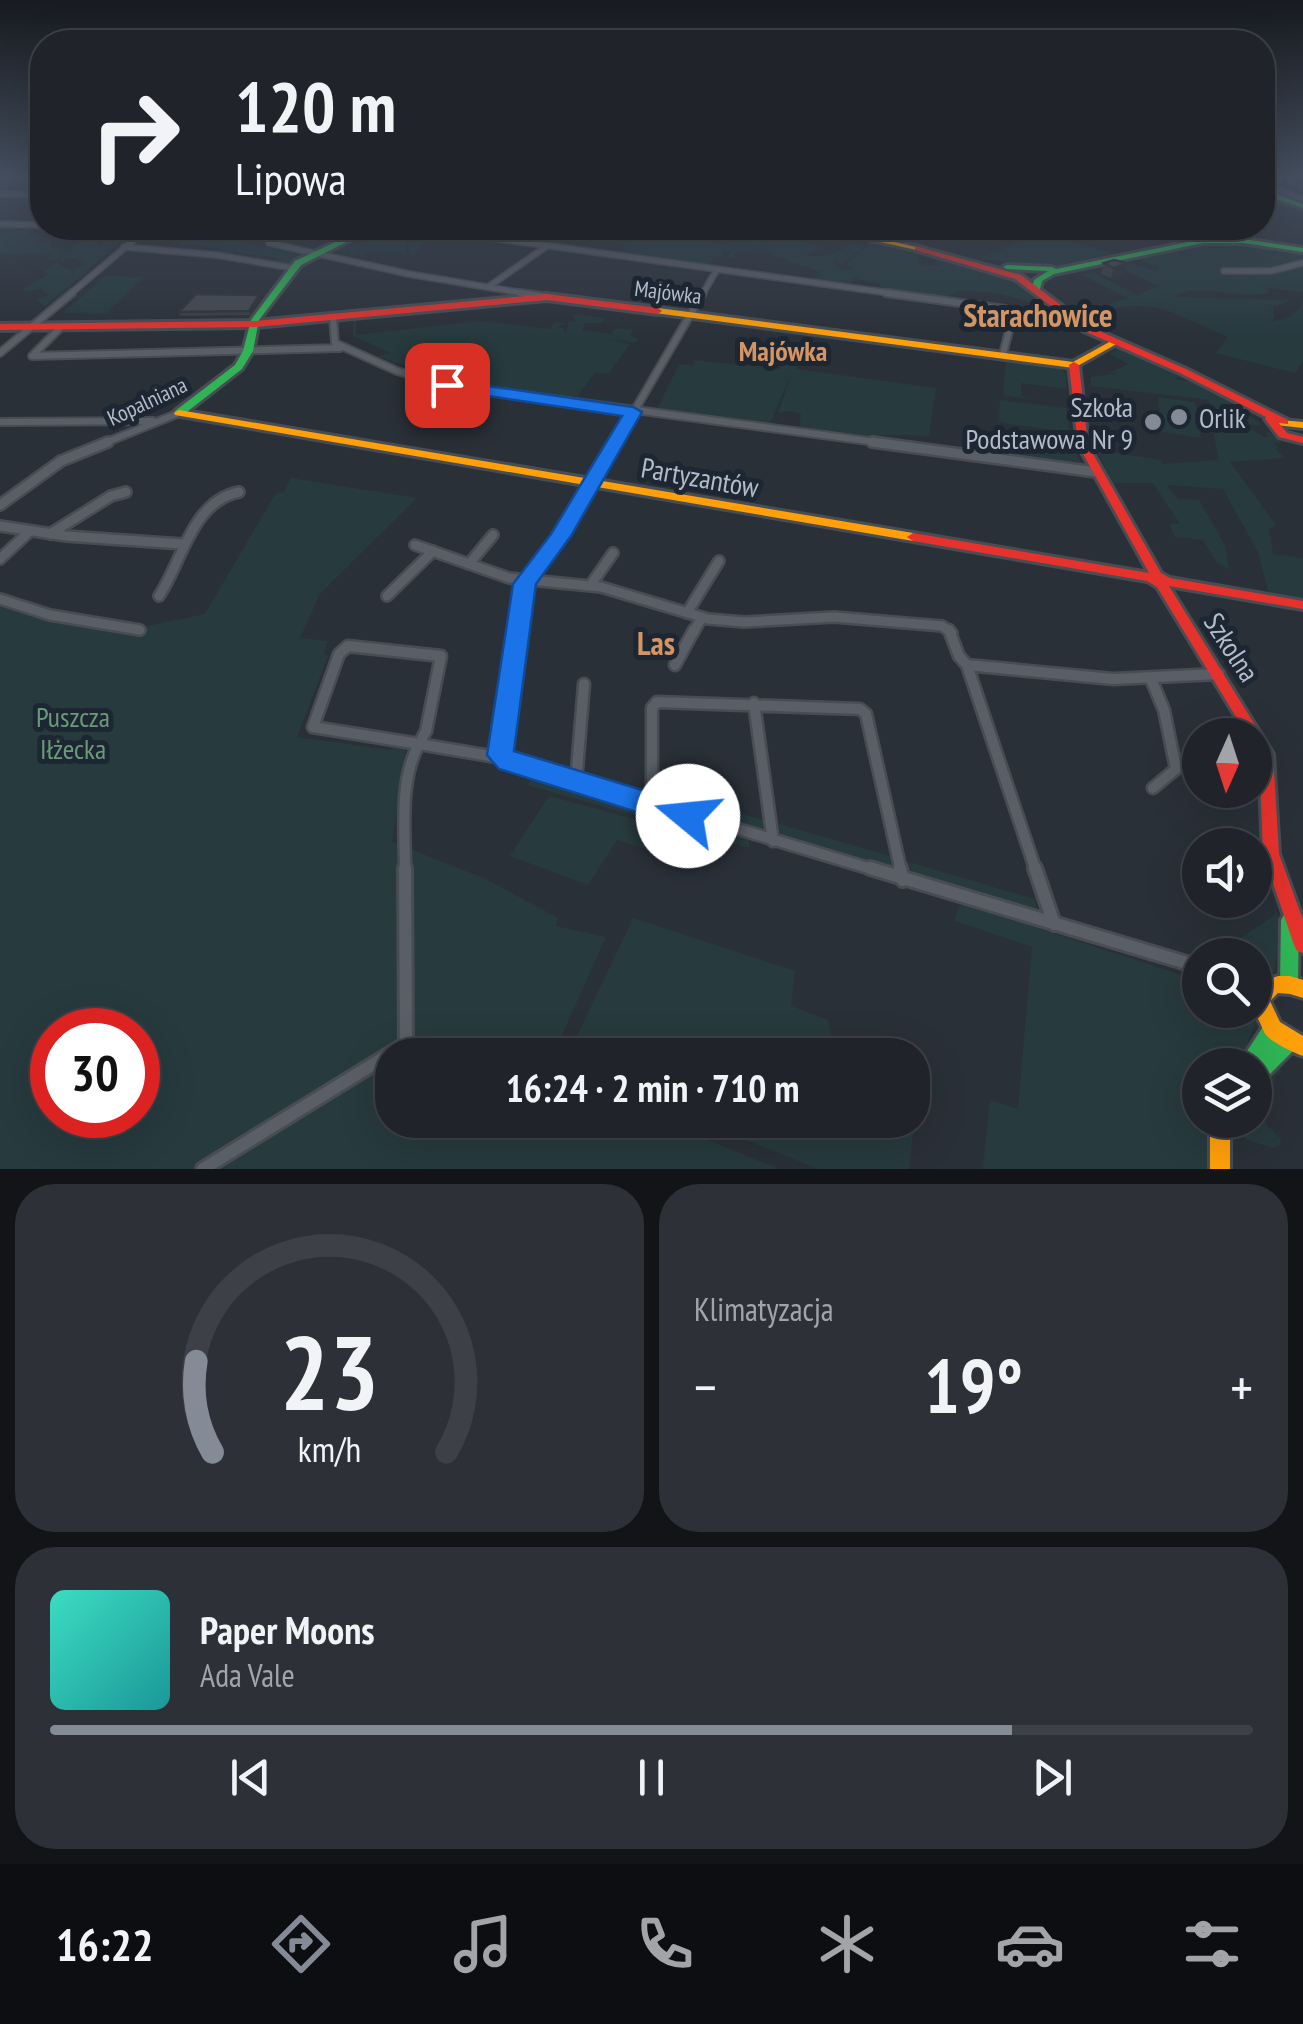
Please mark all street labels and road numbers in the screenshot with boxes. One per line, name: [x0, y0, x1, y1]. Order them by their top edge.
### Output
street label: Majówka: [633, 274, 703, 310]
street label: Kopalniana: [103, 370, 191, 432]
street label: Partyzantów: [638, 448, 762, 506]
street label: Szkolna: [1196, 606, 1268, 688]

